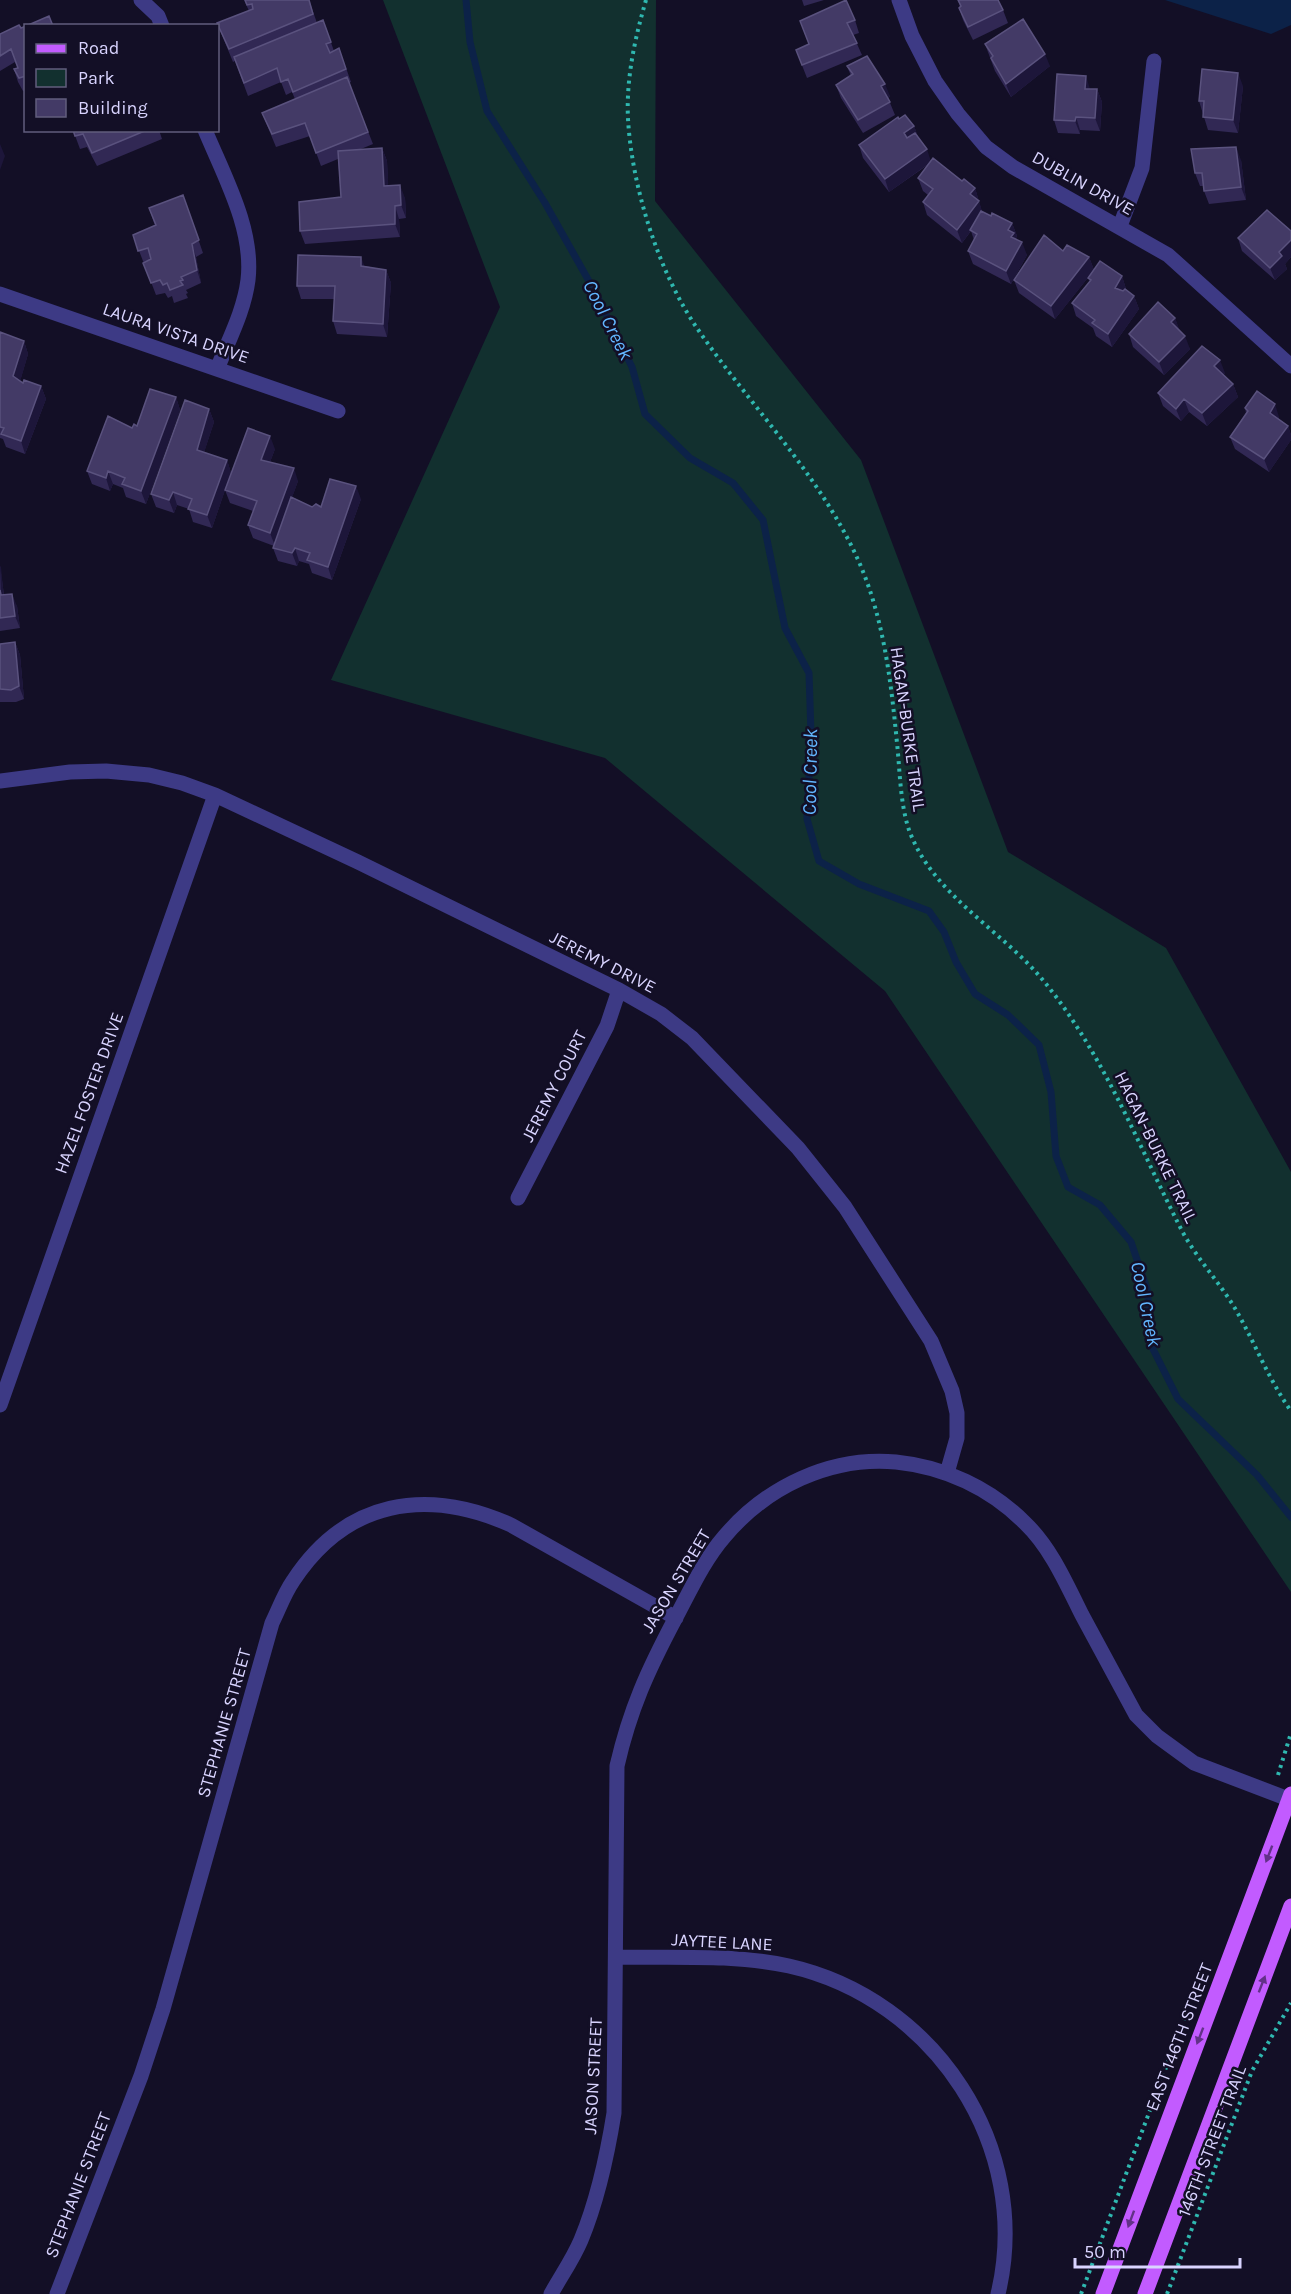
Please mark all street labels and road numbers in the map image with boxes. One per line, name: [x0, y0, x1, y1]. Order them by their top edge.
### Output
street label: DUBLIN DRIVE: [1028, 146, 1138, 220]
street label: LAURA VISTA DRIVE: [100, 298, 252, 368]
street label: HAGAN-BURKE TRAIL: [886, 645, 931, 813]
street label: JEREMY DRIVE: [546, 926, 660, 998]
street label: HAZEL FOSTER DRIVE: [50, 1009, 128, 1177]
street label: JEREMY COURT: [516, 1026, 592, 1146]
street label: HAGAN-BURKE TRAIL: [1110, 1068, 1203, 1227]
street label: JASON STREET: [636, 1525, 716, 1637]
street label: STEPHANIE STREET: [192, 1646, 256, 1800]
street label: JAYTEE LANE: [671, 1928, 773, 1956]
street label: EAST 146TH STREET: [1141, 1960, 1217, 2114]
street label: JASON STREET: [579, 2017, 607, 2135]
street label: 146TH STREET TRAIL: [1173, 2062, 1251, 2220]
street label: STEPHANIE STREET: [40, 2109, 116, 2261]

